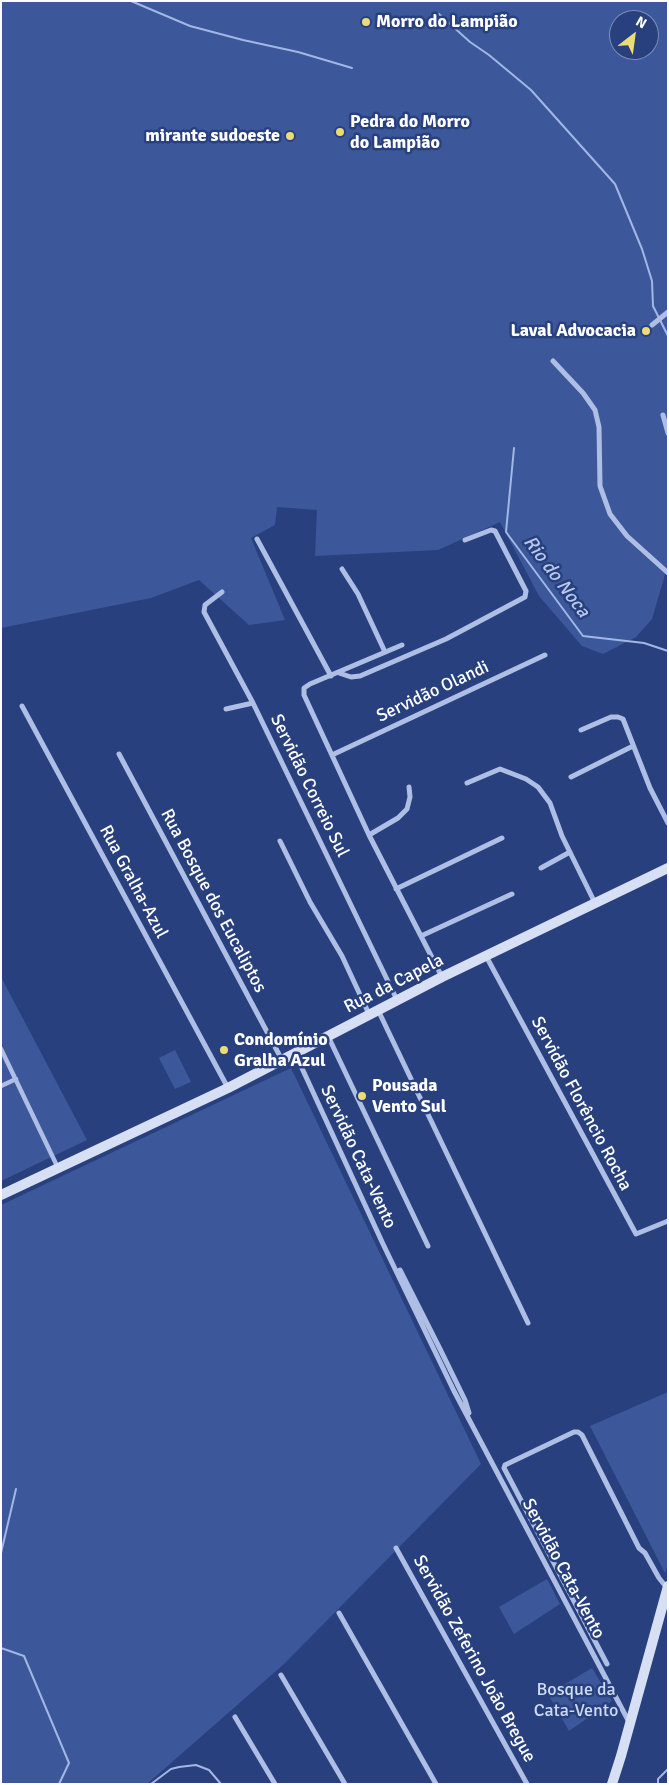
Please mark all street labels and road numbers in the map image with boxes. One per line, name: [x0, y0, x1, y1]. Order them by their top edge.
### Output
street label: Servidão Olandi: [373, 657, 493, 727]
street label: Servidão Correio Sul: [265, 711, 353, 861]
street label: Rua Bosque dos Eucaliptos: [155, 805, 271, 997]
street label: Rua Gralha-Azul: [94, 822, 172, 942]
street label: Rua da Capela: [341, 950, 447, 1018]
street label: Servidão Florêncio Rocha: [526, 1013, 636, 1195]
street label: Servidão Cata-Vento: [315, 1082, 401, 1232]
street label: Servidão Cata-Vento: [517, 1495, 609, 1643]
street label: Servidão Zeferino João Bregue: [408, 1552, 540, 1766]

